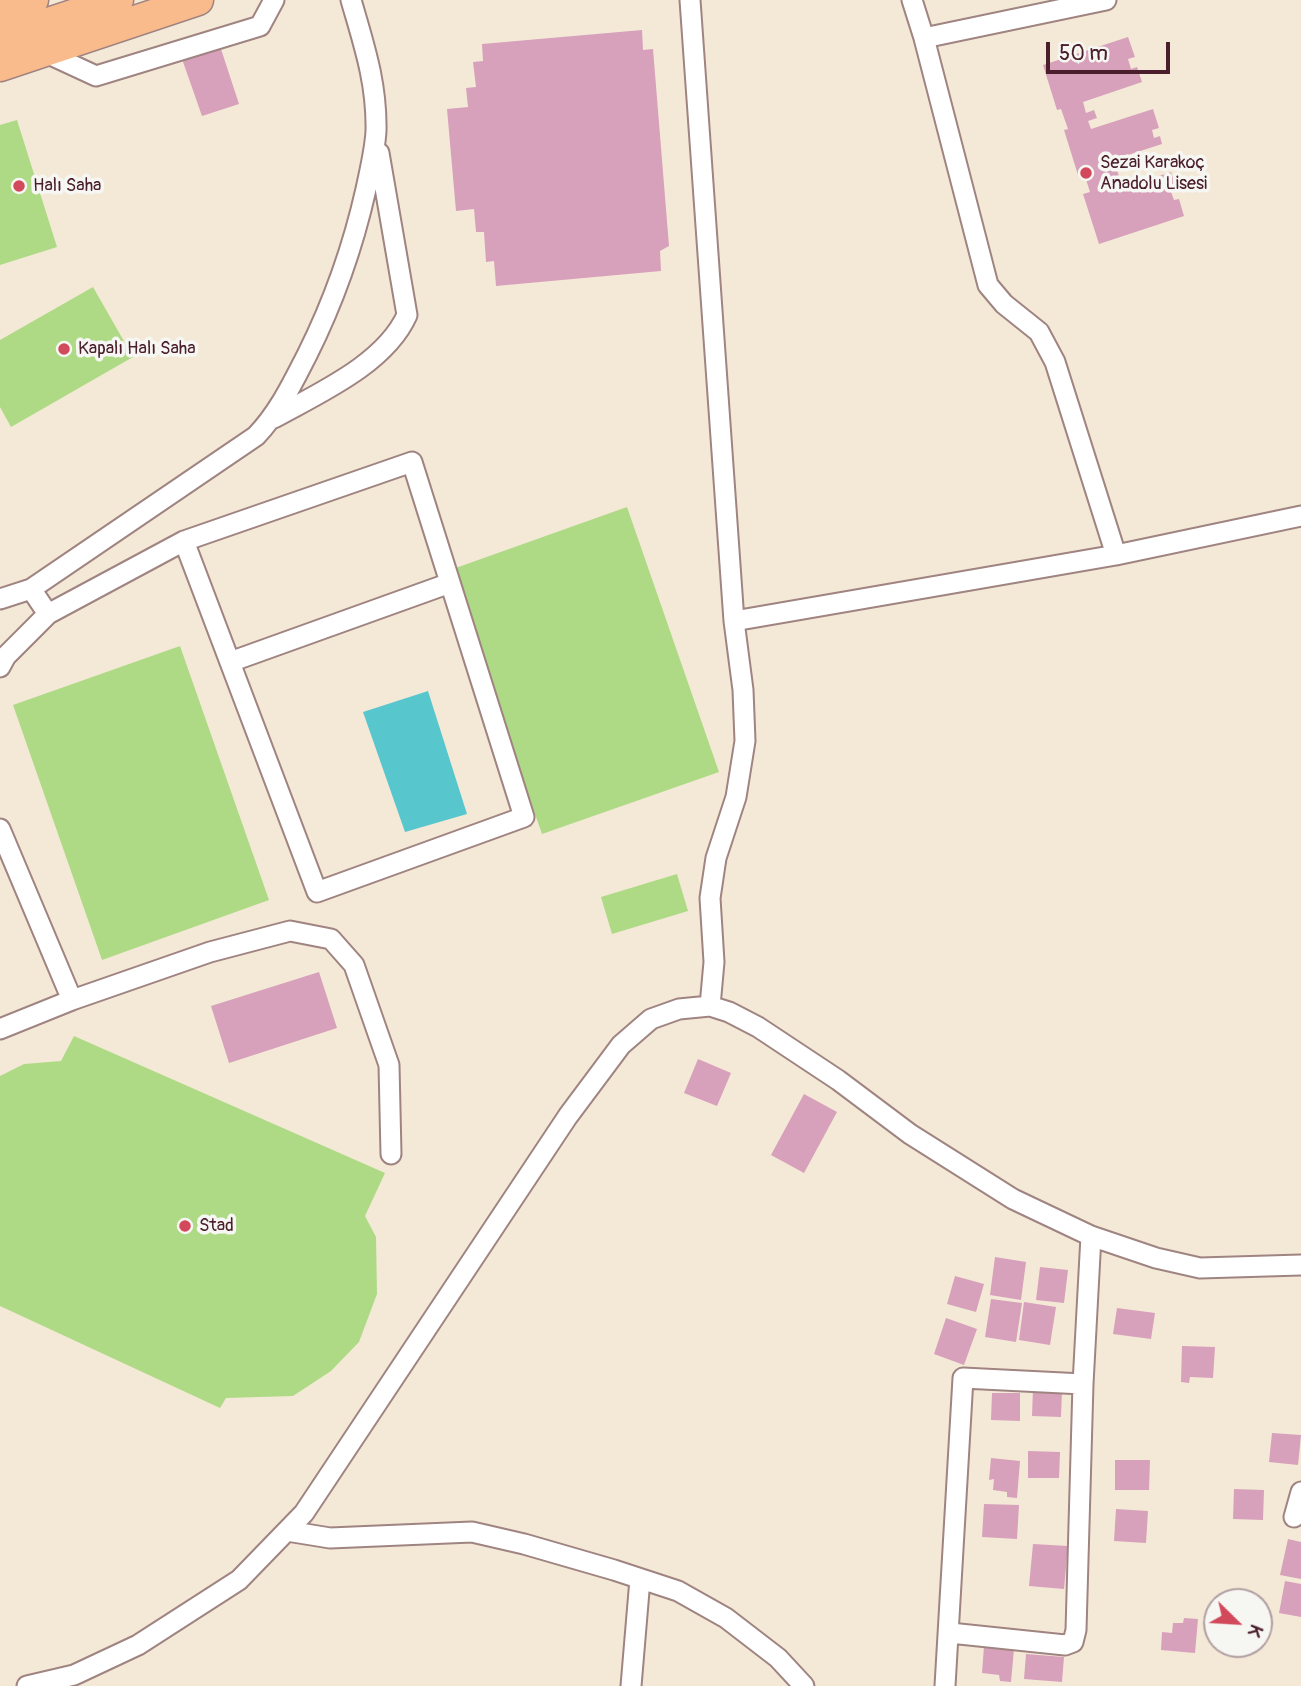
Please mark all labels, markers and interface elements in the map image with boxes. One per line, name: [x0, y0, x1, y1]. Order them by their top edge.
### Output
scale bar: [1049, 28, 1173, 72]
text: 50 m: [1059, 40, 1108, 67]
place label: Sezai Karakoç Anadolu Lisesi: [1100, 152, 1207, 194]
marker: Sezai Karakoç Anadolu Lisesi: [1078, 165, 1094, 181]
place label: Halı Saha: [33, 175, 101, 197]
marker: Halı Saha: [11, 178, 27, 194]
place label: Kapalı Halı Saha: [78, 338, 196, 360]
marker: Kapalı Halı Saha: [56, 341, 72, 357]
place label: Stad: [199, 1215, 234, 1237]
marker: Stad: [177, 1218, 193, 1234]
north arrow: [1203, 1588, 1273, 1658]
text: K: [1242, 1621, 1269, 1641]

